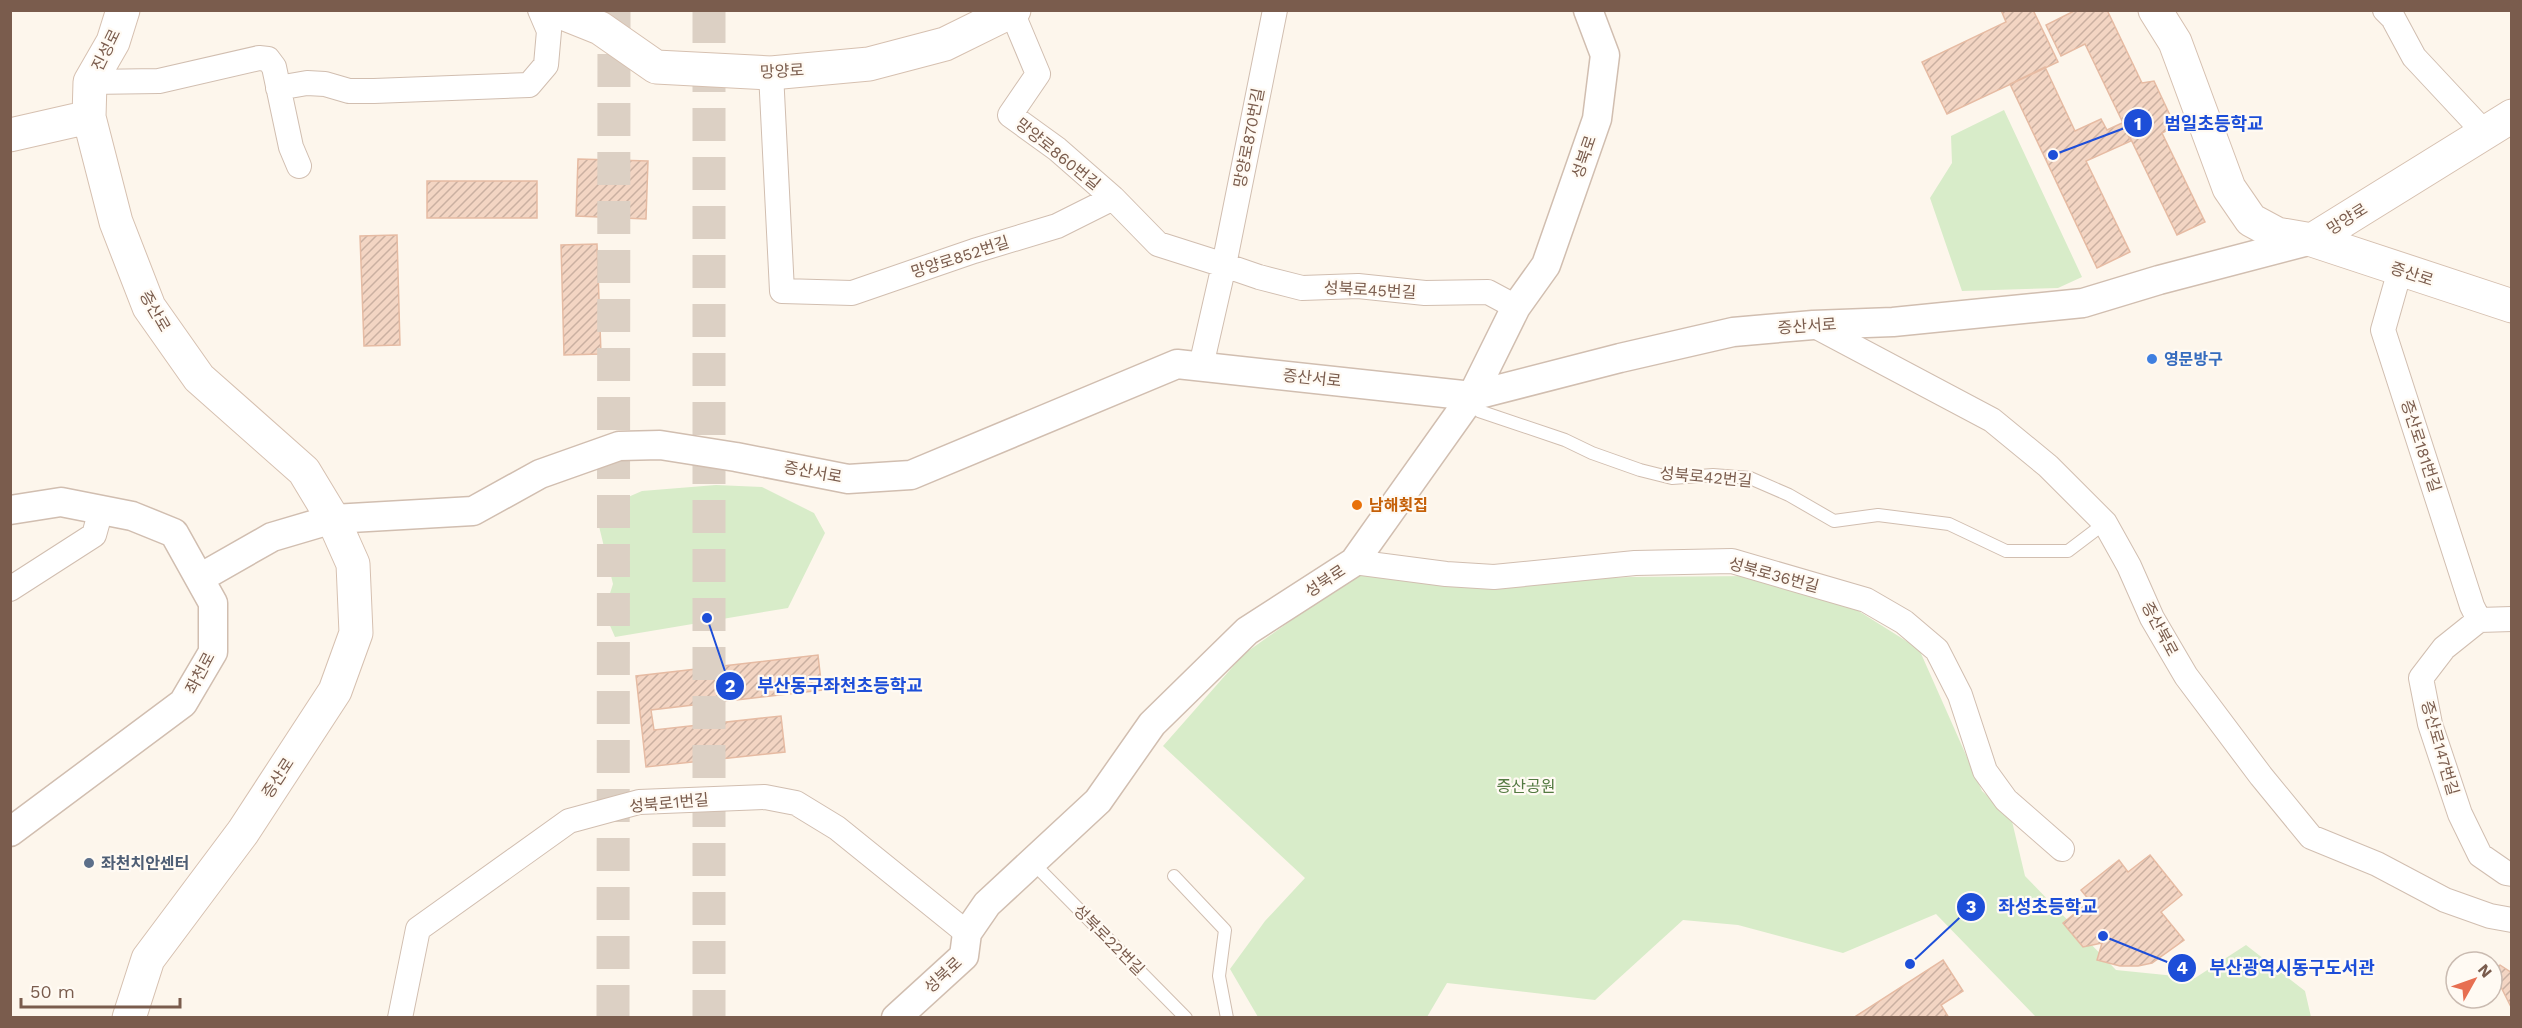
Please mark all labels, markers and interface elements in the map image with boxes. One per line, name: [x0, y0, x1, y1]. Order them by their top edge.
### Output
street label: 진성로: [88, 26, 124, 74]
street label: 망양로: [759, 60, 805, 82]
street label: 망양로870번길: [1230, 86, 1268, 190]
callout: 범일초등학교: [2123, 105, 2276, 141]
text: 1: [2134, 113, 2142, 134]
text: 범일초등학교: [2164, 113, 2264, 134]
street label: 망양로860번길: [1012, 114, 1104, 194]
street label: 성북로: [1568, 133, 1600, 181]
street label: 망양로: [2323, 199, 2371, 239]
street label: 망양로852번길: [909, 232, 1011, 282]
street label: 증산로: [2388, 258, 2436, 290]
street label: 성북로45번길: [1323, 278, 1417, 302]
street label: 증산로: [136, 287, 174, 335]
street label: 증산서로: [1777, 314, 1837, 338]
place label: 영문방구: [2164, 350, 2223, 369]
marker: 영문방구: [2145, 352, 2159, 366]
street label: 증산서로: [1282, 365, 1343, 391]
street label: 증산로181번길: [2397, 397, 2445, 495]
street label: 증산서로: [782, 458, 844, 487]
street label: 성북로42번길: [1659, 463, 1753, 491]
place label: 남해횟집: [1369, 496, 1428, 515]
marker: 남해횟집: [1350, 498, 1364, 512]
street label: 성북로36번길: [1727, 554, 1821, 596]
street label: 성북로: [1301, 561, 1349, 601]
street label: 증산북로: [2138, 599, 2182, 660]
street label: 좌천로: [181, 649, 219, 697]
callout: 부산동구좌천초등학교: [715, 668, 934, 704]
text: 2: [725, 675, 735, 696]
text: 부산동구좌천초등학교: [757, 675, 923, 696]
street label: 증산로147번길: [2417, 698, 2463, 798]
street label: 증산로: [258, 754, 298, 802]
park label: 증산공원: [1497, 777, 1555, 796]
street label: 성북로1번길: [628, 790, 710, 816]
place label: 좌천치안센터: [101, 854, 189, 873]
marker: 좌천치안센터: [82, 856, 96, 870]
callout: 좌성초등학교: [1956, 889, 2109, 925]
text: 3: [1966, 896, 1976, 917]
text: 좌성초등학교: [1998, 896, 2098, 917]
street label: 성북로22번길: [1070, 901, 1148, 979]
callout: 부산광역시동구도서관: [2167, 950, 2386, 986]
north arrow: [2444, 950, 2504, 1010]
street label: 성북로: [920, 953, 966, 997]
text: 4: [2176, 957, 2188, 978]
text: 부산광역시동구도서관: [2209, 957, 2375, 978]
text: N: [2474, 960, 2496, 981]
scale bar: [21, 971, 180, 1009]
text: 50 m: [30, 981, 75, 1002]

